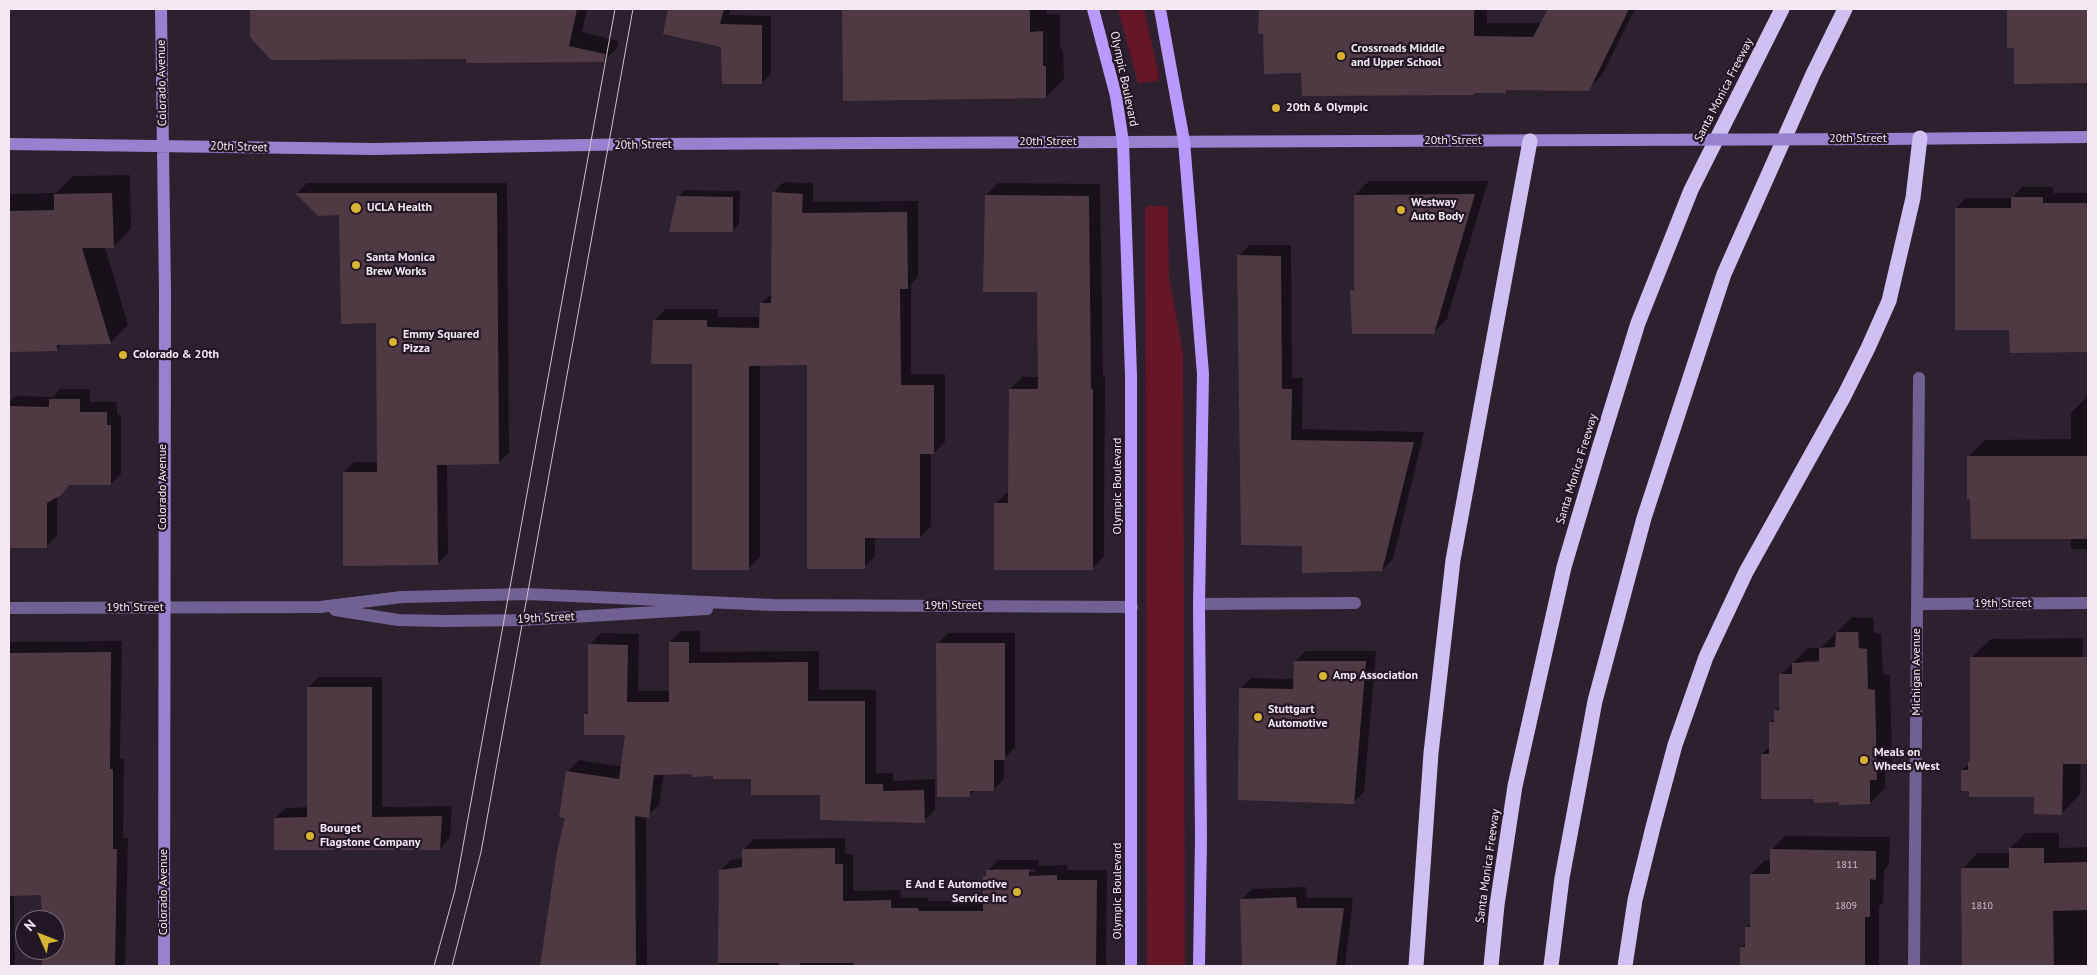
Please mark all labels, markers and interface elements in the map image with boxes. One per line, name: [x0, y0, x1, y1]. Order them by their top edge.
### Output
street label: Olympic Boulevard: [1107, 30, 1141, 128]
street label: Santa Monica Freeway: [1691, 36, 1757, 144]
street label: Colorado Avenue: [154, 40, 170, 126]
place label: Crossroads Middle and Upper School: [1351, 42, 1445, 70]
marker: Crossroads Middle and Upper School: [1335, 50, 1347, 62]
place label: 20th & Olympic: [1286, 101, 1368, 115]
marker: 20th & Olympic: [1270, 102, 1282, 114]
street label: 20th Street: [1829, 132, 1887, 146]
street label: 20th Street: [1424, 134, 1482, 148]
street label: 20th Street: [1019, 135, 1077, 149]
street label: 20th Street: [614, 137, 672, 153]
street label: 20th Street: [210, 139, 268, 155]
place label: Westway Auto Body: [1411, 196, 1464, 224]
marker: UCLA Health: [349, 201, 363, 215]
place label: UCLA Health: [367, 201, 432, 215]
marker: Westway Auto Body: [1395, 204, 1407, 216]
place label: Santa Monica Brew Works: [366, 251, 435, 279]
marker: Santa Monica Brew Works: [350, 259, 362, 271]
place label: Emmy Squared Pizza: [403, 328, 479, 356]
marker: Emmy Squared Pizza: [387, 336, 399, 348]
place label: Colorado & 20th: [133, 348, 219, 362]
marker: Colorado & 20th: [117, 349, 129, 361]
street label: Santa Monica Freeway: [1553, 412, 1601, 526]
street label: Olympic Boulevard: [1111, 438, 1125, 534]
street label: Colorado Avenue: [156, 444, 170, 530]
street label: 19th Street: [1974, 597, 2032, 611]
street label: 19th Street: [924, 599, 982, 613]
street label: 19th Street: [106, 601, 164, 615]
street label: 19th Street: [517, 609, 575, 627]
street label: Michigan Avenue: [1910, 628, 1924, 716]
place label: Amp Association: [1333, 669, 1418, 683]
marker: Amp Association: [1317, 670, 1329, 682]
place label: Stuttgart Automotive: [1268, 703, 1328, 731]
marker: Stuttgart Automotive: [1252, 711, 1264, 723]
place label: Meals on Wheels West: [1874, 746, 1940, 774]
marker: Meals on Wheels West: [1858, 754, 1870, 766]
street label: Santa Monica Freeway: [1473, 808, 1503, 924]
place label: Bourget Flagstone Company: [320, 822, 420, 850]
marker: Bourget Flagstone Company: [304, 830, 316, 842]
street label: Olympic Boulevard: [1111, 843, 1125, 939]
street label: Colorado Avenue: [157, 849, 171, 935]
house number: 1811: [1836, 859, 1858, 871]
place label: E And E Automotive Service Inc: [906, 878, 1007, 906]
marker: E And E Automotive Service Inc: [1011, 886, 1023, 898]
house number: 1809: [1835, 900, 1857, 912]
house number: 1810: [1971, 900, 1993, 912]
north arrow: [15, 910, 65, 960]
text: N: [20, 916, 40, 935]

